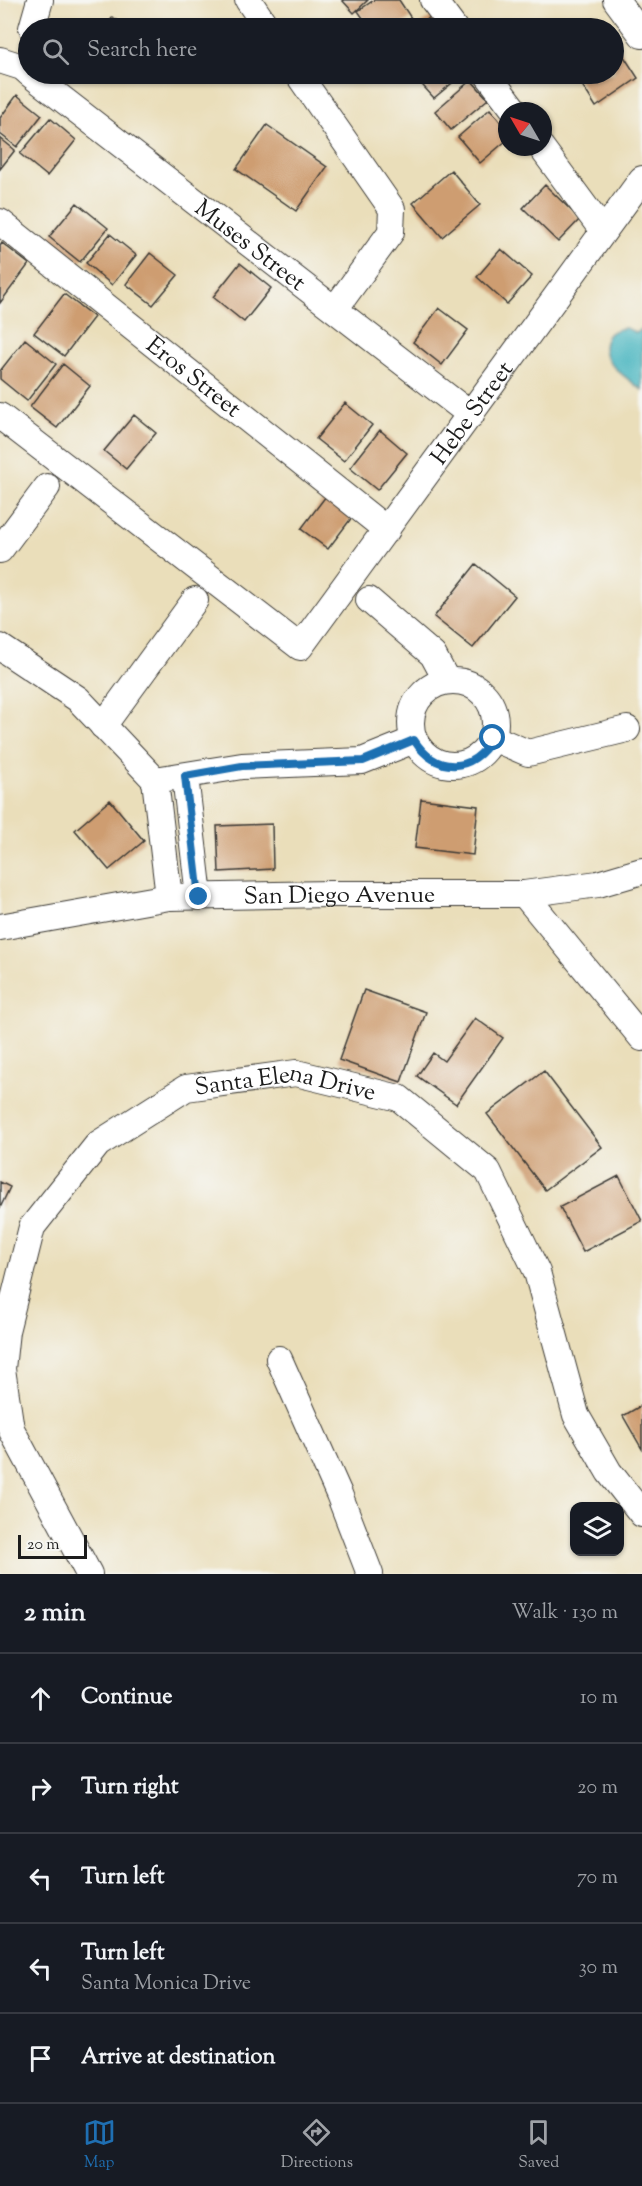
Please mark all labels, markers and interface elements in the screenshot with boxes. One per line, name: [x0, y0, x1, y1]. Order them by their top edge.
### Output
search box: [18, 18, 624, 84]
icon: search: [39, 35, 72, 68]
text: Search here: [87, 35, 197, 67]
north arrow: [498, 102, 552, 156]
street label: Muses Street: [187, 192, 312, 300]
street label: Eros Street: [138, 329, 248, 427]
street label: Hebe Street: [423, 355, 522, 473]
route start: [479, 724, 505, 750]
street label: San Diego Avenue: [243, 879, 435, 915]
route end: [185, 883, 211, 909]
street label: Santa Elena Drive: [193, 1057, 379, 1111]
map controls: [570, 1502, 624, 1556]
button: layers: [570, 1502, 624, 1556]
scale bar: [18, 1532, 87, 1560]
text: 20 m: [27, 1534, 60, 1557]
text: 2 min: [24, 1595, 86, 1632]
text: Walk · 130 m: [511, 1599, 618, 1628]
icon: ahead: [24, 1682, 57, 1715]
text: Continue: [81, 1682, 172, 1714]
text: 10 m: [580, 1684, 618, 1713]
icon: right: [24, 1772, 57, 1805]
text: Turn right: [81, 1772, 178, 1804]
text: 20 m: [577, 1774, 618, 1803]
icon: left: [24, 1862, 57, 1895]
text: Turn left: [81, 1862, 164, 1894]
text: 70 m: [577, 1864, 618, 1893]
text: Turn left: [81, 1938, 164, 1970]
icon: left: [24, 1952, 57, 1985]
text: 30 m: [579, 1954, 618, 1983]
text: Santa Monica Drive: [81, 1970, 251, 1999]
icon: arrive: [24, 2042, 57, 2075]
text: Arrive at destination: [81, 2042, 276, 2074]
tab: Map: [83, 2116, 116, 2175]
tab: Directions: [281, 2116, 353, 2175]
tab: Saved: [518, 2116, 559, 2175]

